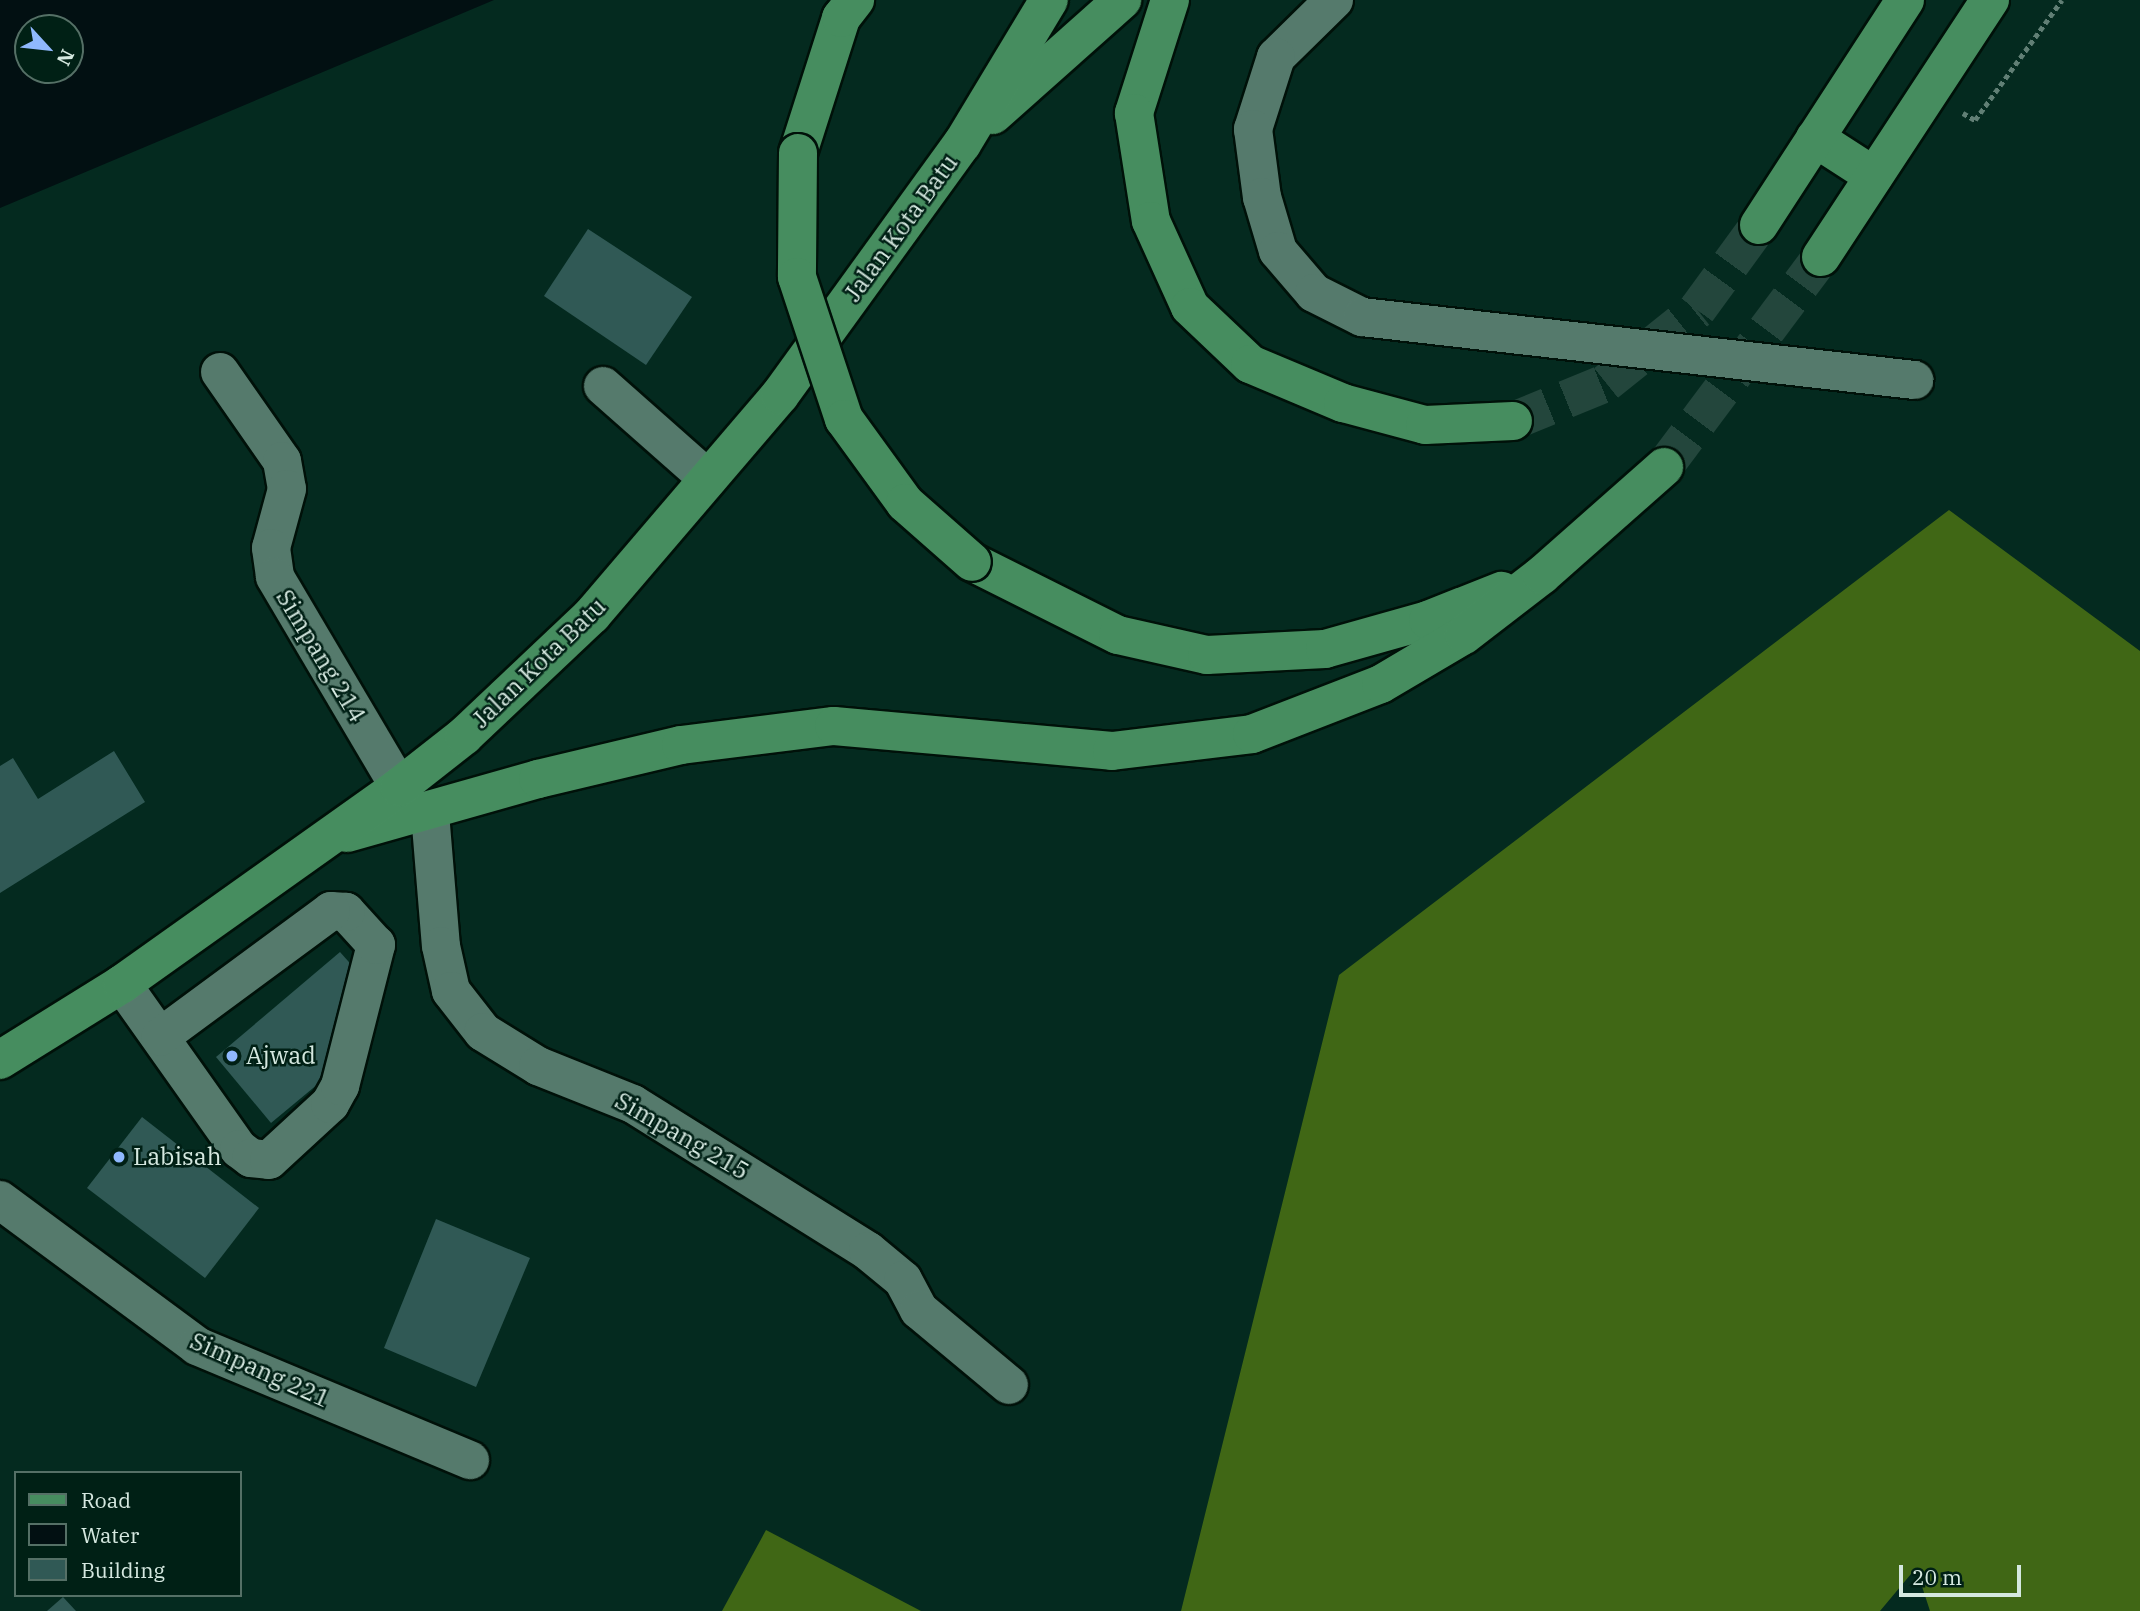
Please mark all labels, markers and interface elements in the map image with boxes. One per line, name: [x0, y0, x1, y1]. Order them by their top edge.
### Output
north arrow: [14, 14, 84, 84]
text: N: [52, 45, 80, 70]
street label: Jalan Kota Batu: [838, 149, 964, 307]
street label: Simpang 214: [270, 584, 372, 728]
street label: Jalan Kota Batu: [466, 592, 612, 734]
place label: Ajwad: [246, 1042, 316, 1070]
marker: Ajwad: [224, 1048, 240, 1064]
street label: Simpang 215: [610, 1086, 754, 1186]
place label: Labisah: [133, 1143, 222, 1171]
marker: Labisah: [111, 1149, 127, 1165]
street label: Simpang 221: [186, 1326, 334, 1414]
legend: [14, 1471, 242, 1597]
text: Road: [81, 1486, 131, 1514]
text: Water: [81, 1521, 139, 1549]
scale bar: [1902, 1552, 2024, 1596]
text: Building: [81, 1556, 165, 1584]
text: 20 m: [1912, 1563, 1962, 1591]

